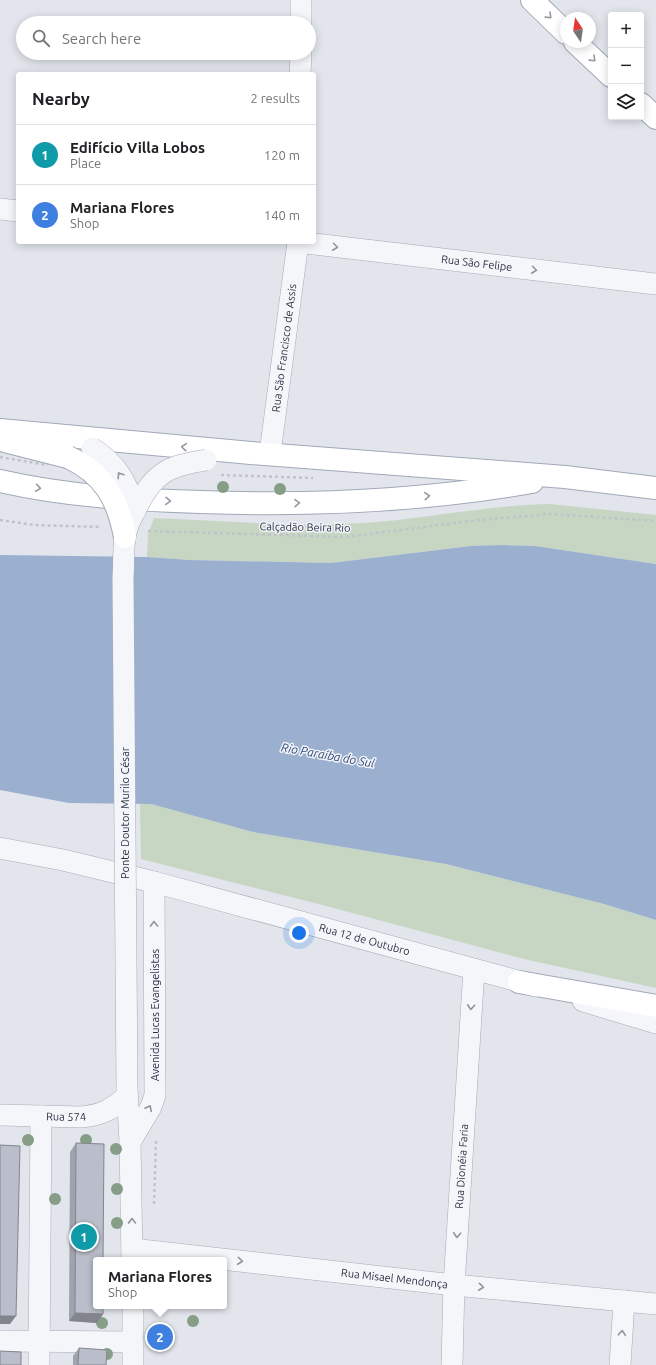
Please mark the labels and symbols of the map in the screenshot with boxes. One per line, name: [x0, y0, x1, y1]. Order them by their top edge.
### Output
one-way arrow: [544, 12, 552, 19]
north arrow: [560, 12, 596, 48]
one-way arrow: [588, 54, 596, 62]
one-way arrow: [332, 242, 338, 251]
street label: Rua São Felipe: [440, 253, 513, 273]
one-way arrow: [531, 265, 537, 274]
street label: Rua São Francisco de Assis: [269, 283, 298, 413]
one-way arrow: [181, 442, 187, 451]
one-way arrow: [117, 472, 125, 479]
one-way arrow: [35, 483, 41, 492]
one-way arrow: [424, 492, 430, 501]
one-way arrow: [165, 497, 171, 505]
one-way arrow: [294, 499, 300, 508]
street label: Calçadão Beira Rio: [259, 520, 351, 534]
water label: Rio Paraíba do Sul: [280, 740, 376, 770]
street label: Ponte Doutor Murilo César: [119, 746, 131, 879]
one-way arrow: [150, 921, 158, 927]
street label: Rua 12 de Outubro: [318, 921, 411, 957]
your location: [289, 923, 309, 943]
street label: Avenida Lucas Evangelistas: [149, 948, 161, 1081]
one-way arrow: [467, 1005, 475, 1011]
one-way arrow: [144, 1105, 152, 1113]
street label: Rua 574: [46, 1110, 87, 1123]
street label: Rua Dionéia Faria: [453, 1123, 470, 1209]
one-way arrow: [127, 1218, 136, 1224]
pin: 1: [71, 1222, 97, 1252]
one-way arrow: [453, 1232, 462, 1238]
one-way arrow: [237, 1256, 244, 1265]
street label: Rua Misael Mendonça: [340, 1266, 448, 1290]
one-way arrow: [478, 1283, 484, 1292]
pin: 2: [147, 1322, 173, 1352]
one-way arrow: [618, 1330, 626, 1336]

